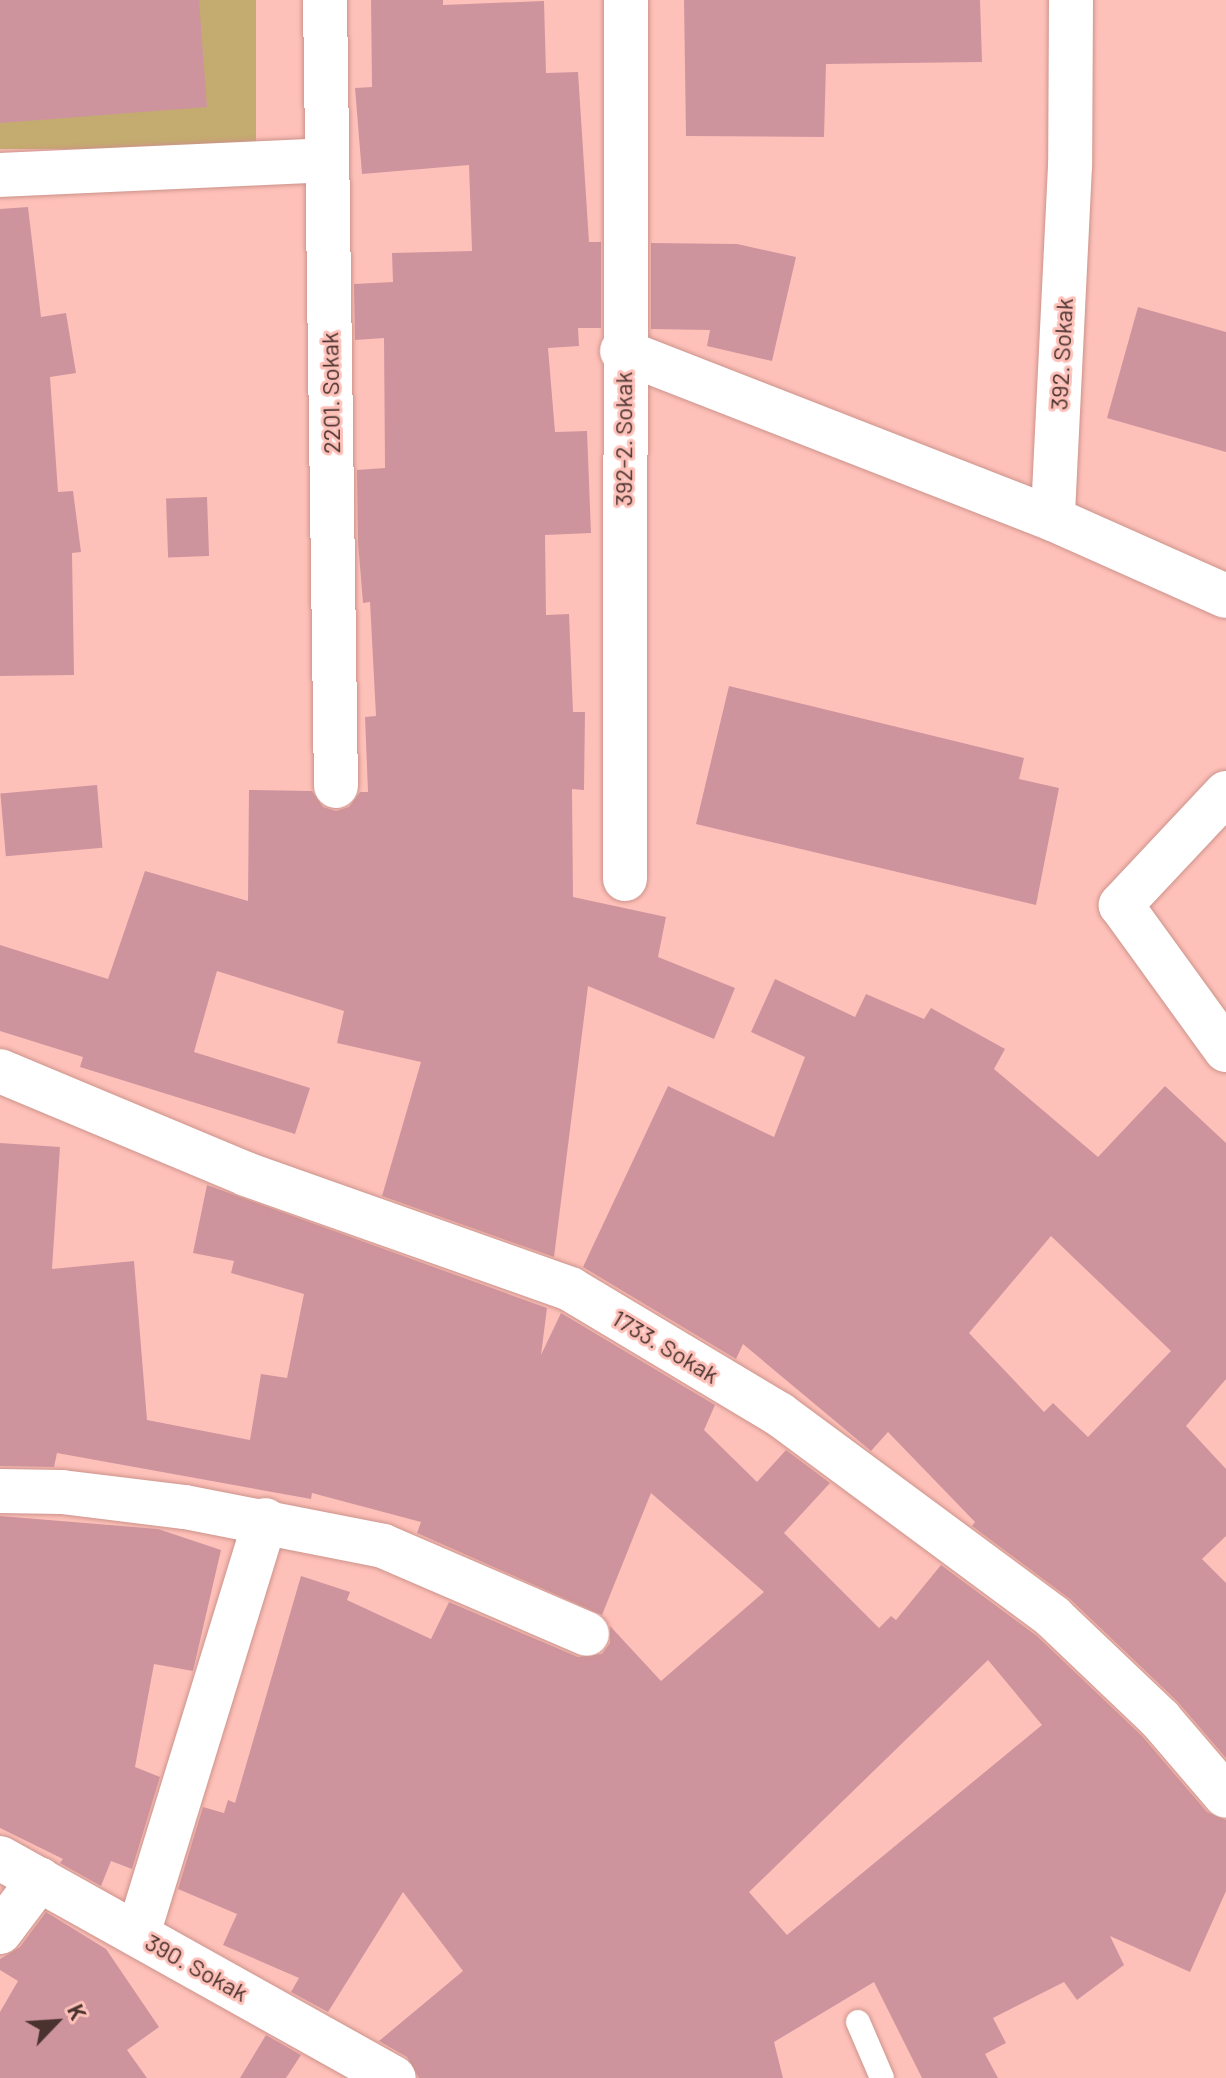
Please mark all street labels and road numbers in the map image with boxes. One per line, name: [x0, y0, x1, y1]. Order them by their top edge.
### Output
street label: 392. Sokak: [1044, 297, 1078, 411]
street label: 2201. Sokak: [315, 332, 345, 454]
street label: 392-2. Sokak: [609, 372, 637, 506]
street label: 1733. Sokak: [608, 1303, 724, 1389]
street label: 390. Sokak: [141, 1927, 253, 2007]

